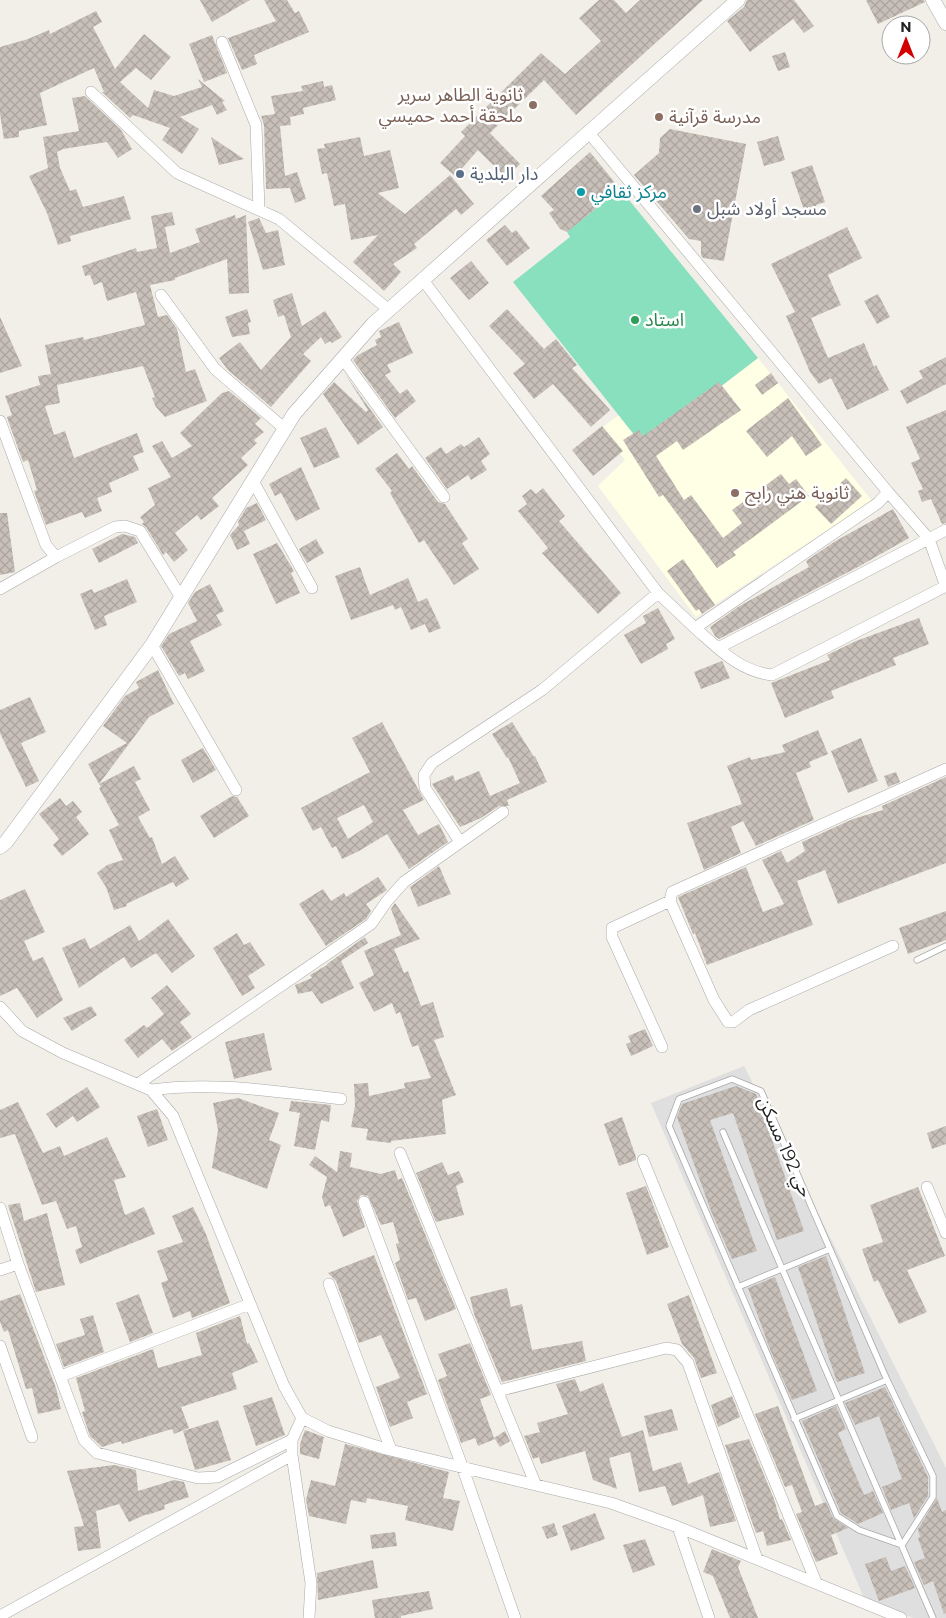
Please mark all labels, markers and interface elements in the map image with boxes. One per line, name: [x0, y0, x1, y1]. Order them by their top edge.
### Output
north arrow: [881, 15, 931, 65]
text: N: [900, 18, 912, 36]
place label: ثانوية الطاهر سرير ملحقة أحمد حميسي: [379, 84, 523, 129]
marker: ثانوية الطاهر سرير ملحقة أحمد حميسي: [527, 99, 539, 111]
place label: مدرسة قرآنية: [669, 106, 761, 128]
marker: مدرسة قرآنية: [653, 111, 665, 123]
place label: دار البلدية: [470, 163, 538, 185]
marker: دار البلدية: [454, 168, 466, 180]
place label: مركز ثقافي: [591, 181, 667, 205]
marker: مركز ثقافي: [575, 186, 587, 198]
place label: مسجد أولاد شبل: [707, 198, 827, 220]
marker: مسجد أولاد شبل: [691, 203, 703, 215]
place label: استاد: [645, 309, 684, 331]
marker: استاد: [629, 314, 641, 326]
place label: ثانوية هني رابح: [745, 482, 849, 506]
marker: ثانوية هني رابح: [729, 487, 741, 499]
street label: حي 192 مسكن: [751, 1093, 817, 1202]

